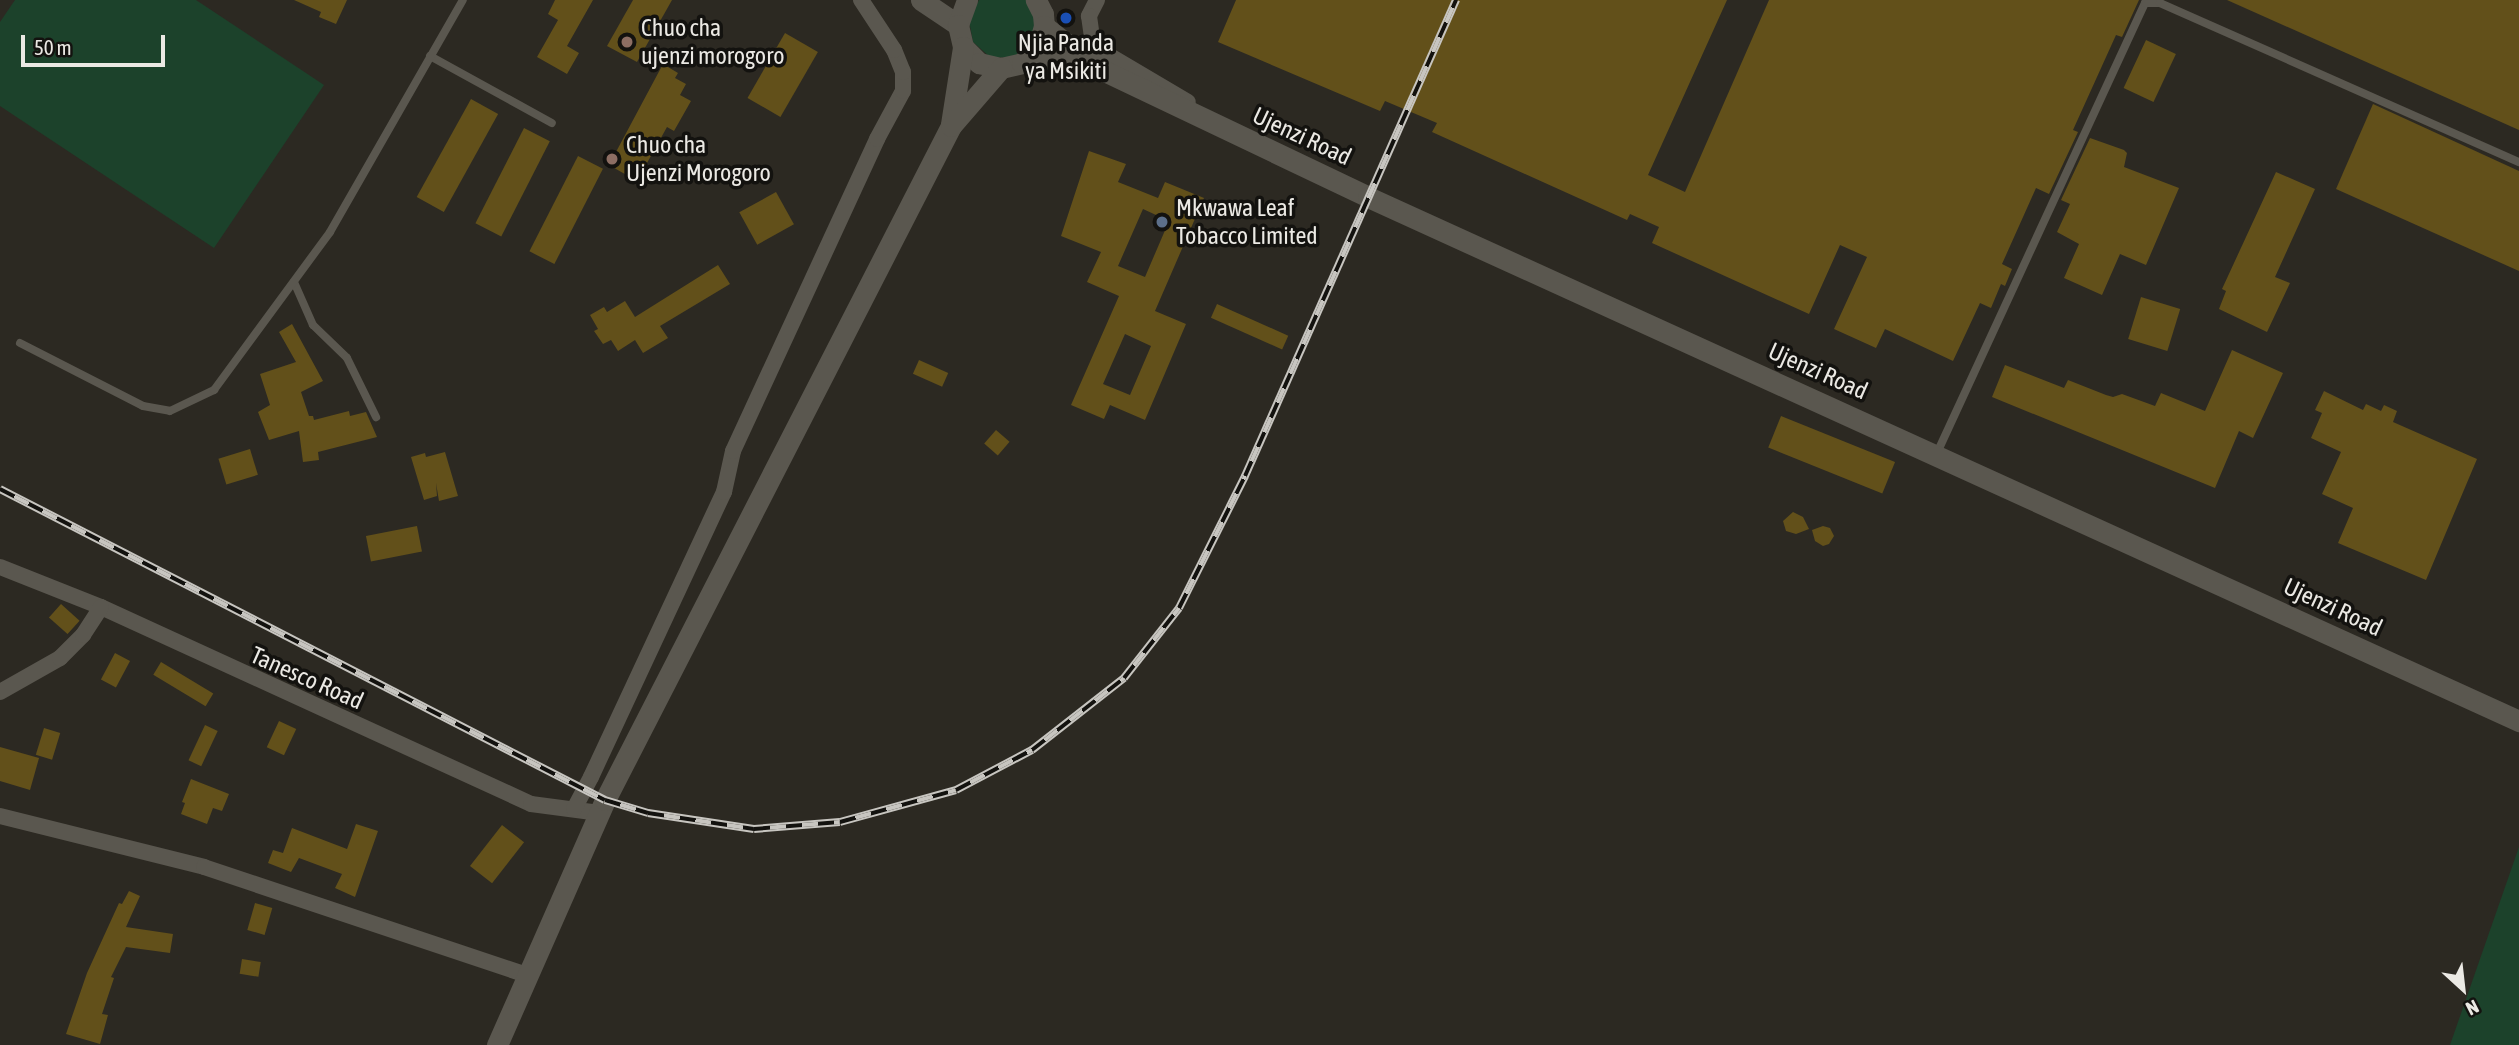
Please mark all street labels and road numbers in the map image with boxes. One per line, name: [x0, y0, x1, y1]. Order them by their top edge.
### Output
street label: Ujenzi Road: [1248, 101, 1356, 171]
street label: Ujenzi Road: [1764, 336, 1872, 406]
street label: Ujenzi Road: [2279, 572, 2387, 642]
street label: Tanesco Road: [246, 640, 368, 716]

